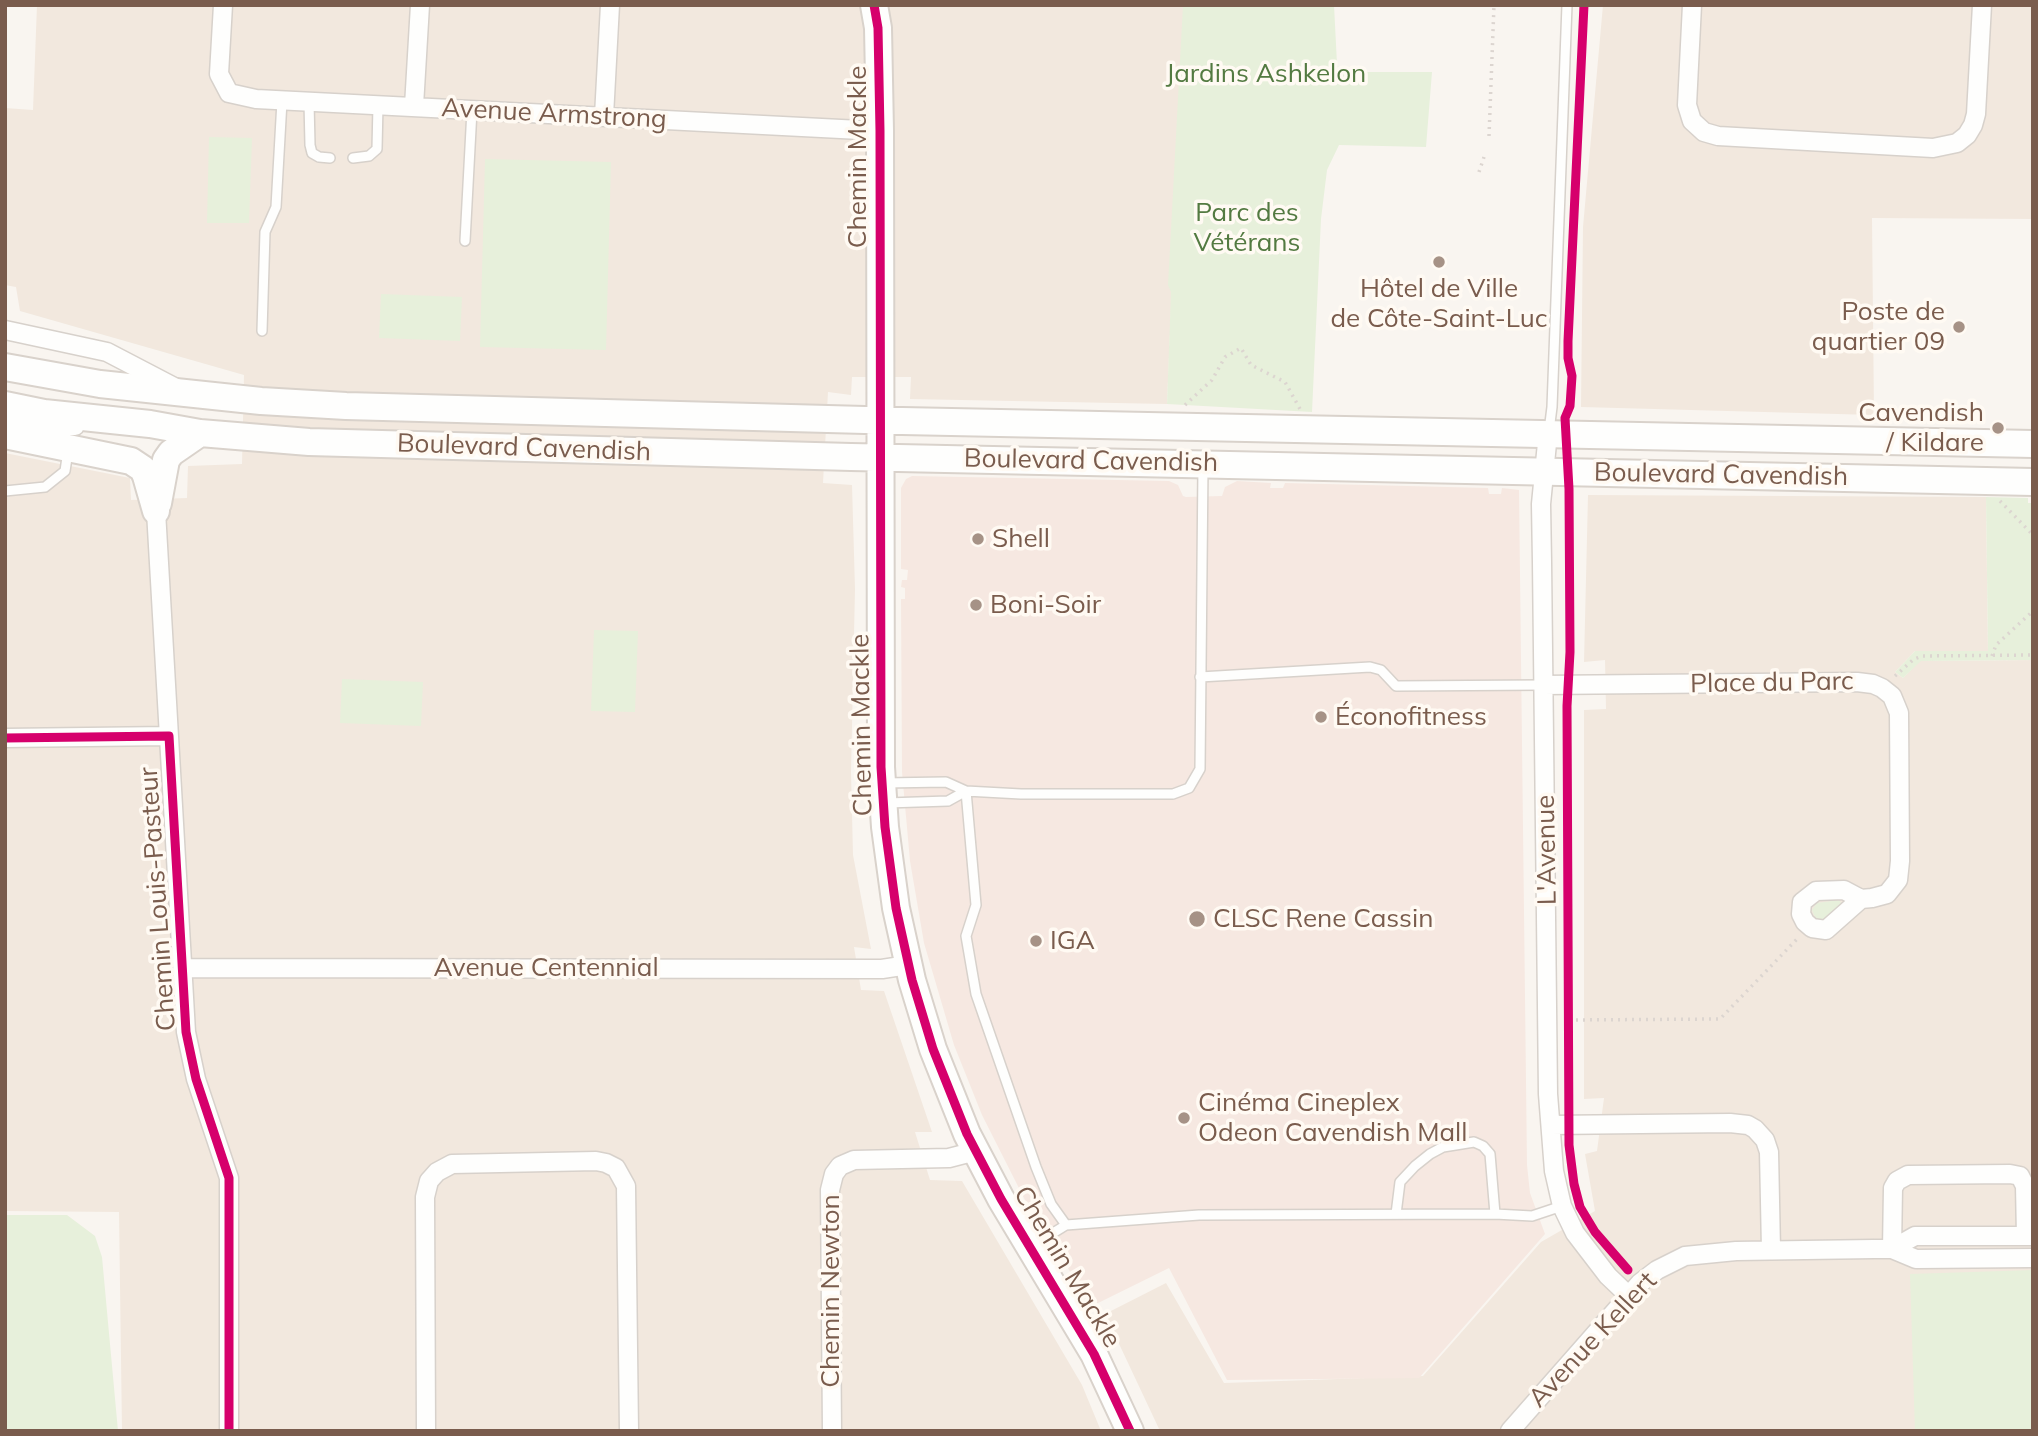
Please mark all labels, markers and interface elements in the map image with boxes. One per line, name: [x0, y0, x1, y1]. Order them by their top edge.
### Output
park label: Jardins Ashkelon: [1166, 58, 1366, 90]
street label: Chemin Mackle: [842, 66, 874, 248]
street label: Avenue Armstrong: [441, 93, 667, 135]
park label: Parc des Vétérans: [1194, 197, 1300, 258]
marker: Hôtel de Ville de Côte-Saint-Luc: [1431, 254, 1447, 270]
place label: Hôtel de Ville de Côte-Saint-Luc: [1330, 273, 1548, 334]
place label: Poste de quartier 09: [1812, 296, 1945, 358]
marker: Poste de quartier 09: [1951, 319, 1967, 335]
place label: Cavendish / Kildare: [1858, 397, 1984, 458]
marker: Cavendish / Kildare: [1990, 420, 2006, 436]
street label: Boulevard Cavendish: [396, 428, 652, 468]
street label: Boulevard Cavendish: [964, 443, 1218, 479]
street label: Boulevard Cavendish: [1594, 457, 1848, 493]
place label: Shell: [992, 523, 1050, 555]
marker: Shell: [970, 531, 986, 547]
place label: Boni-Soir: [990, 589, 1101, 621]
marker: Boni-Soir: [968, 597, 984, 613]
street label: Chemin Mackle: [845, 633, 879, 817]
street label: Place du Parc: [1690, 666, 1854, 700]
place label: Éconofitness: [1335, 701, 1487, 733]
marker: Éconofitness: [1313, 709, 1329, 725]
street label: Chemin Louis-Pasteur: [133, 766, 183, 1032]
street label: L'Avenue: [1530, 794, 1564, 906]
place label: CLSC Rene Cassin: [1213, 903, 1433, 935]
marker: CLSC Rene Cassin: [1187, 909, 1207, 929]
place label: IGA: [1050, 925, 1095, 957]
marker: IGA: [1028, 933, 1044, 949]
street label: Avenue Centennial: [433, 952, 659, 984]
place label: Cinéma Cineplex Odeon Cavendish Mall: [1198, 1087, 1467, 1148]
marker: Cinéma Cineplex Odeon Cavendish Mall: [1176, 1110, 1192, 1126]
street label: Chemin Mackle: [1007, 1181, 1127, 1353]
street label: Chemin Newton: [815, 1194, 847, 1388]
street label: Avenue Kellert: [1522, 1266, 1664, 1414]

